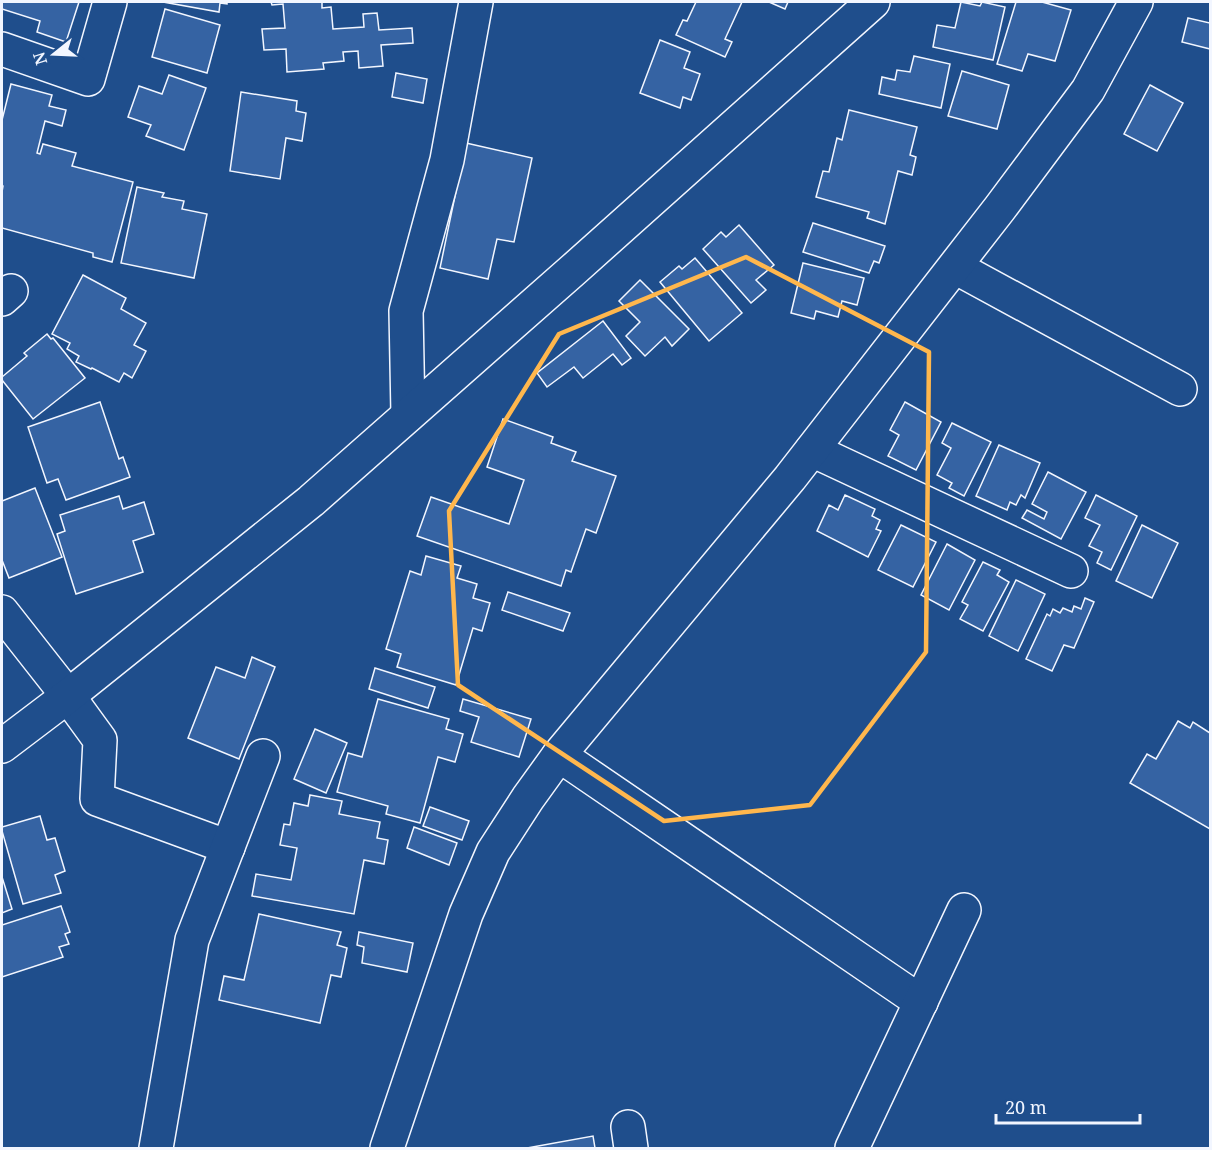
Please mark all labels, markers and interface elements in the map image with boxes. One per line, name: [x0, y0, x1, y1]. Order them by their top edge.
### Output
north arrow: [24, 24, 84, 84]
text: N: [27, 49, 52, 68]
scale bar: [996, 1087, 1140, 1125]
text: 20 m: [1005, 1095, 1047, 1119]

